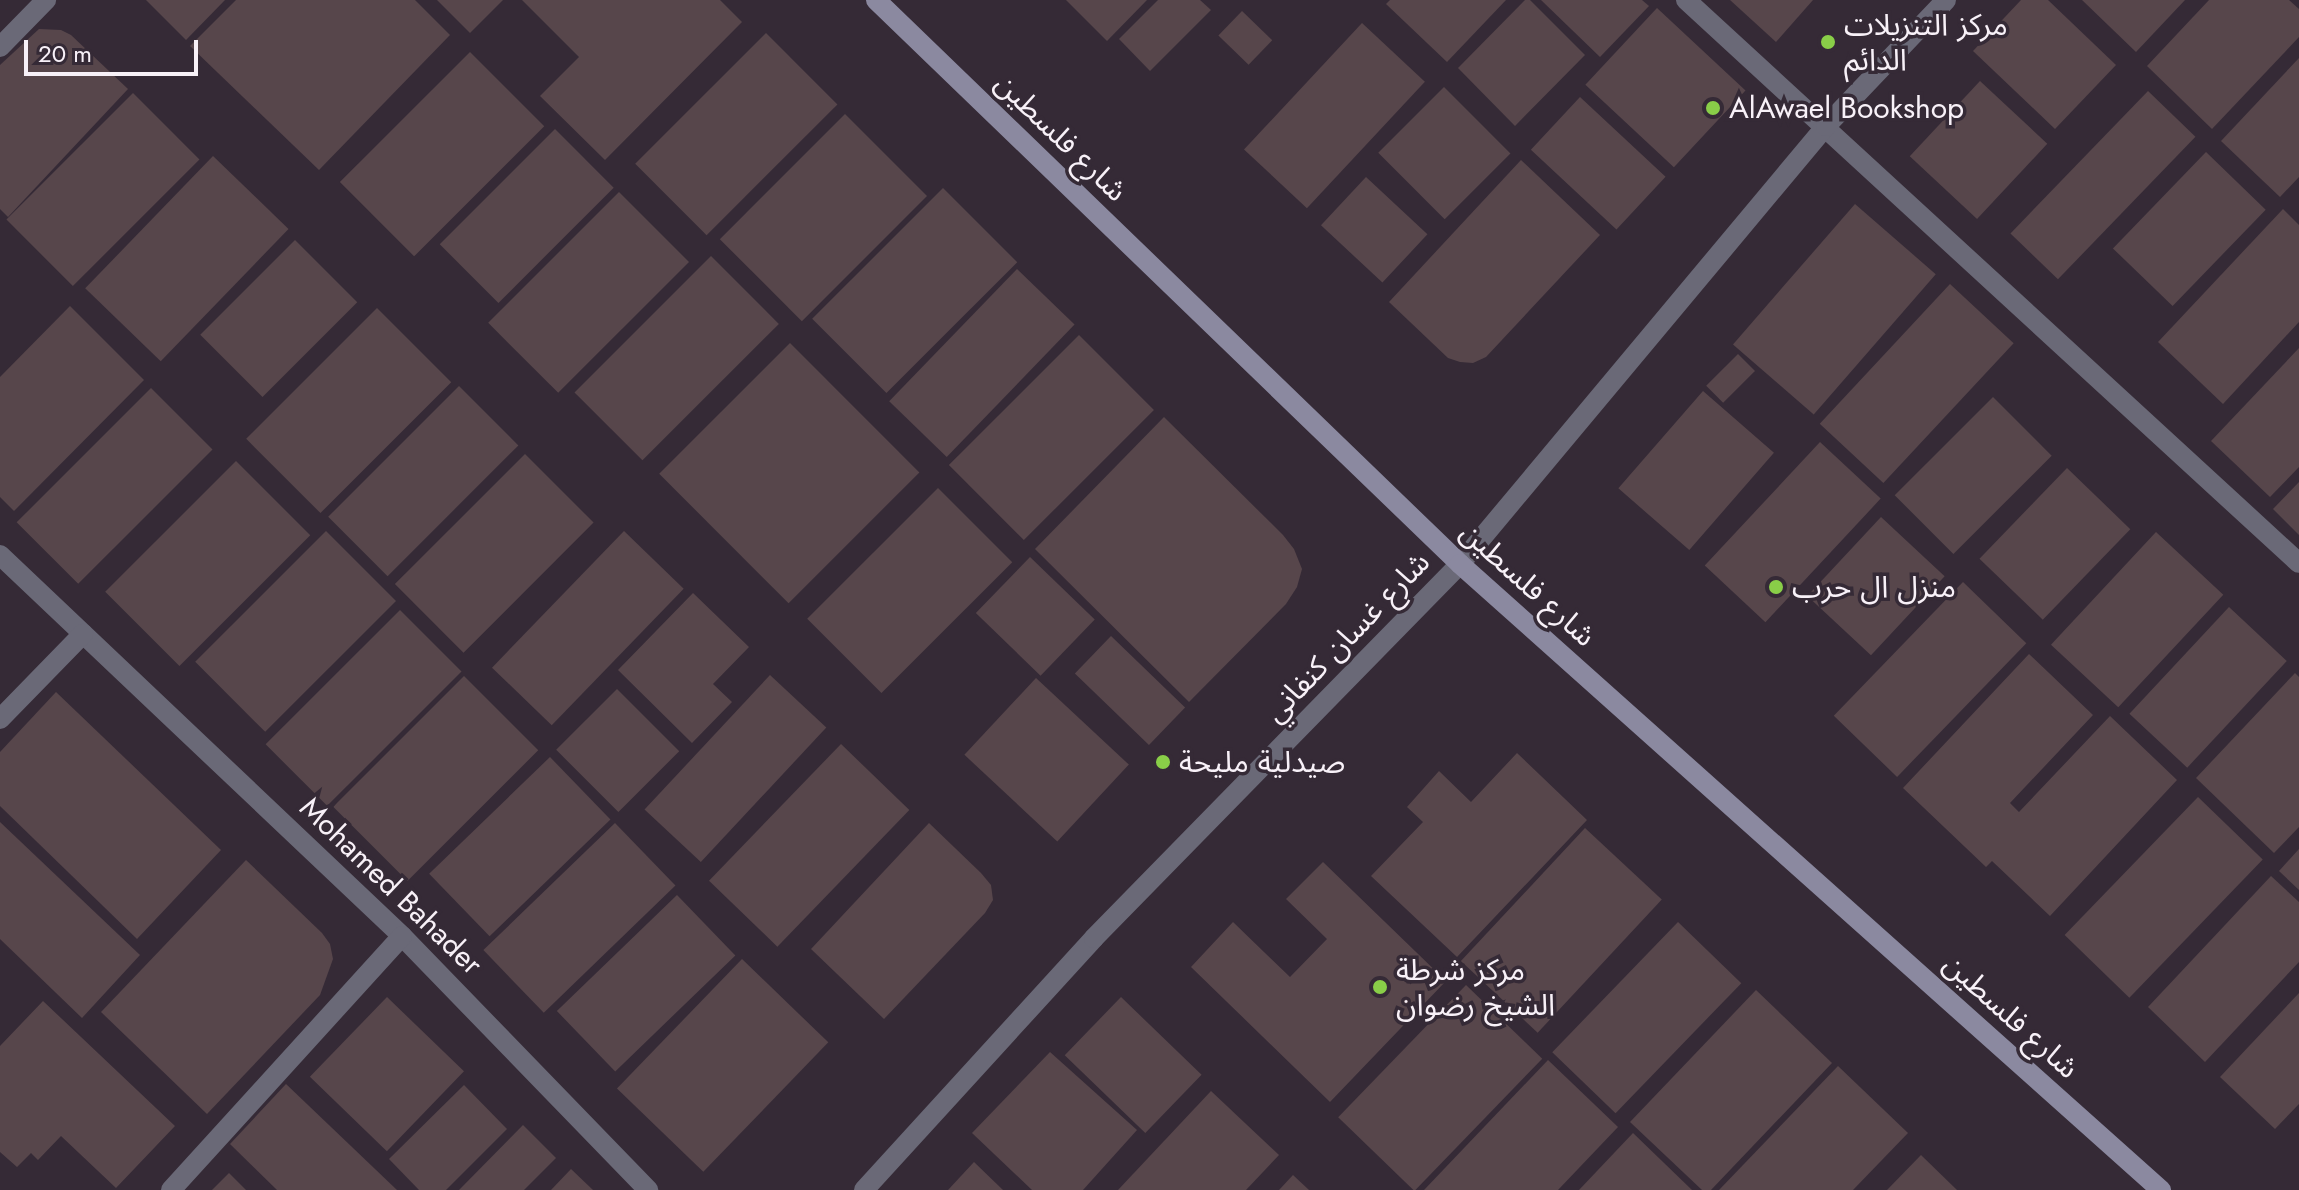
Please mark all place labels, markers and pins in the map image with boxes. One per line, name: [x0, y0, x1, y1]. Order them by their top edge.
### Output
place label: مركز التنزيلات الدائم: [1844, 7, 2008, 78]
marker: مركز التنزيلات الدائم: [1819, 33, 1837, 51]
place label: AlAwael Bookshop: [1729, 90, 1964, 126]
marker: AlAwael Bookshop: [1704, 99, 1722, 117]
place label: منزل ال حرب: [1792, 569, 1956, 605]
marker: منزل ال حرب: [1767, 578, 1785, 596]
place label: صيدلية مليحة: [1179, 744, 1345, 780]
marker: صيدلية مليحة: [1154, 753, 1172, 771]
place label: مركز شرطة الشيخ رضوان: [1396, 952, 1555, 1022]
marker: مركز شرطة الشيخ رضوان: [1371, 978, 1389, 996]

